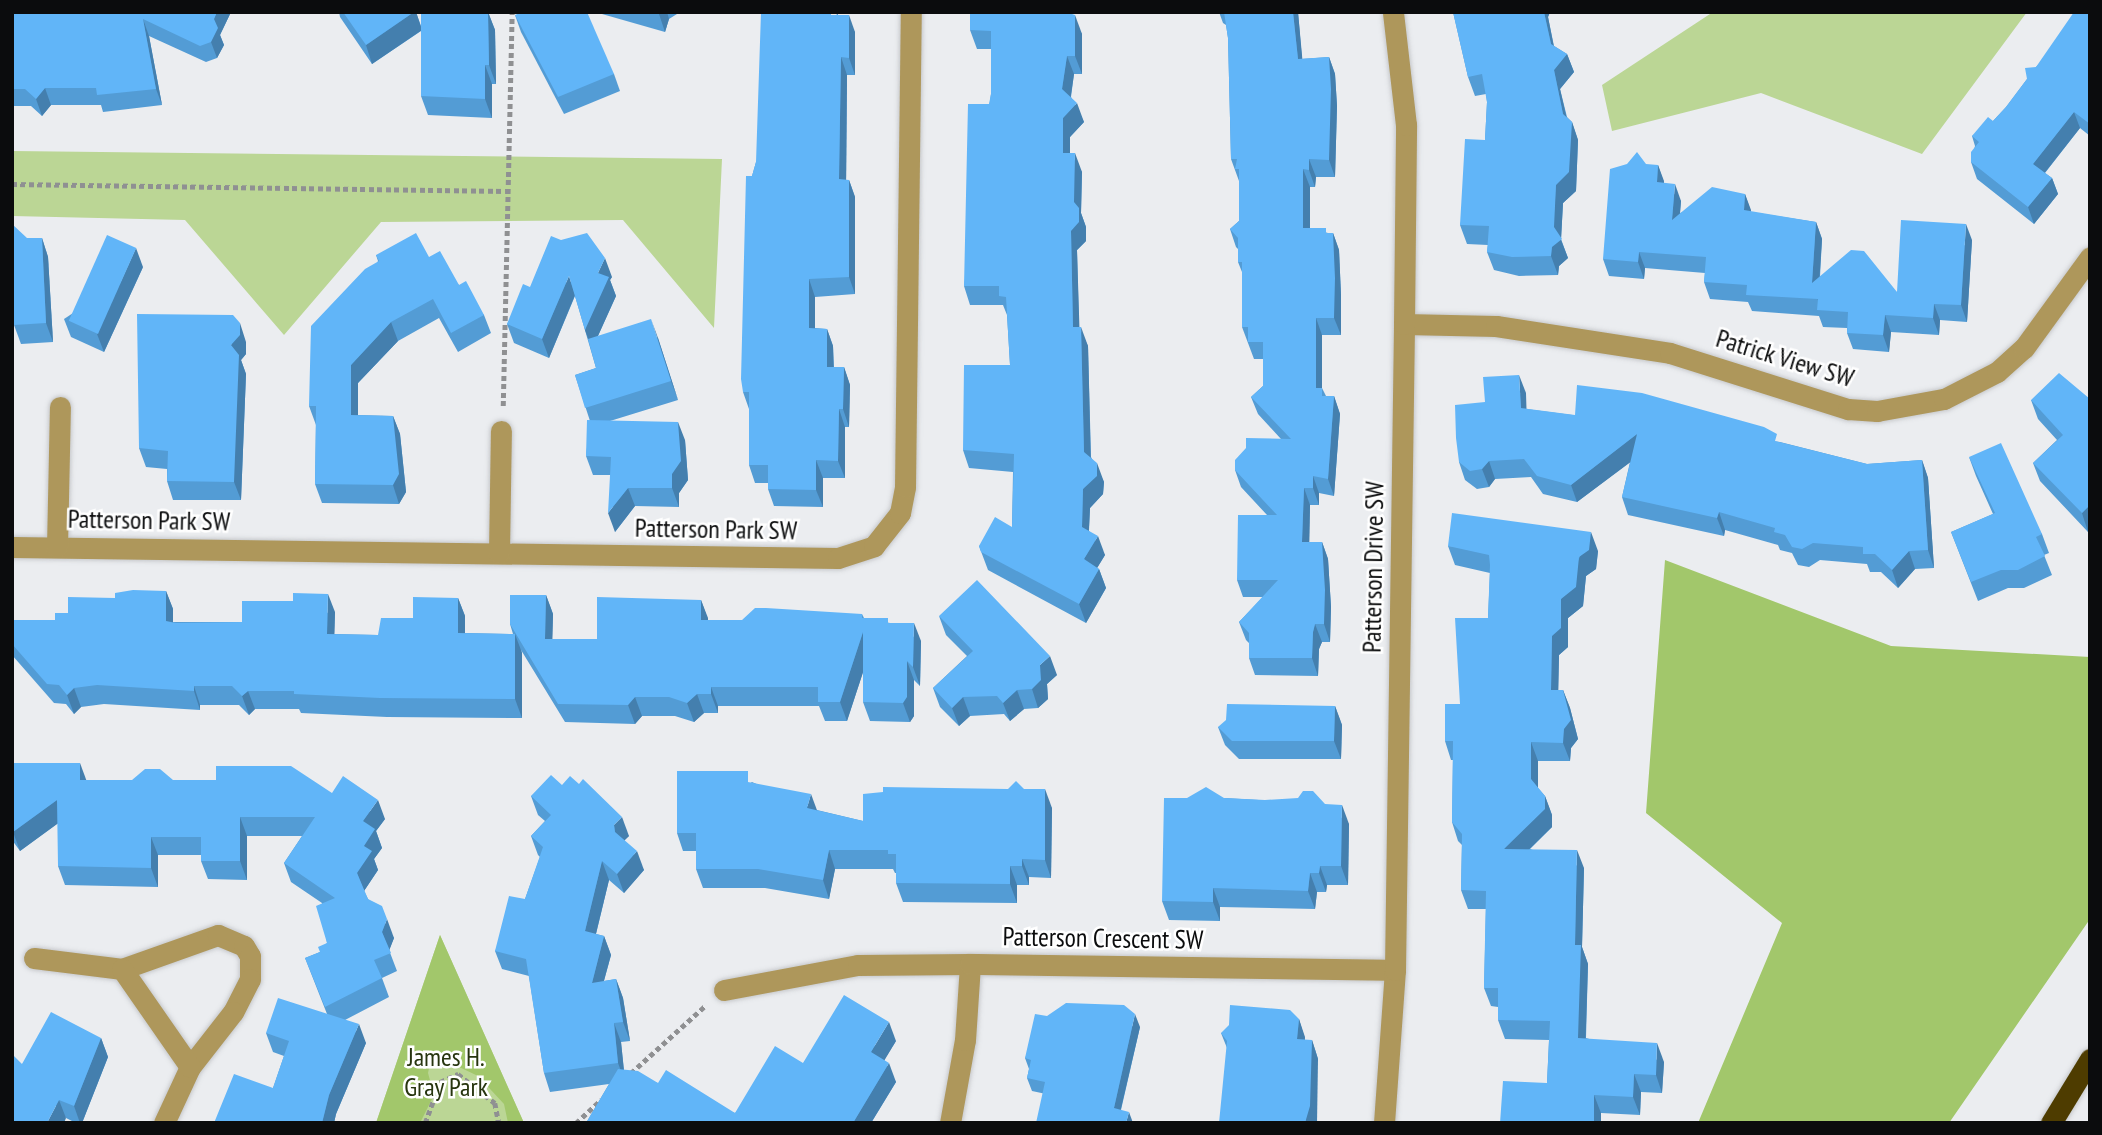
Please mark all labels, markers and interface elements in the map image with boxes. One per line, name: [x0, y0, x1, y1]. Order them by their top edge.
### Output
street label: Patrick View SW: [1712, 322, 1858, 394]
street label: Patterson Drive SW: [1356, 481, 1390, 653]
street label: Patterson Park SW: [67, 503, 231, 537]
street label: Patterson Park SW: [634, 512, 798, 546]
street label: Patterson Crescent SW: [1002, 921, 1204, 955]
park label: James H. Gray Park: [404, 1041, 488, 1102]

